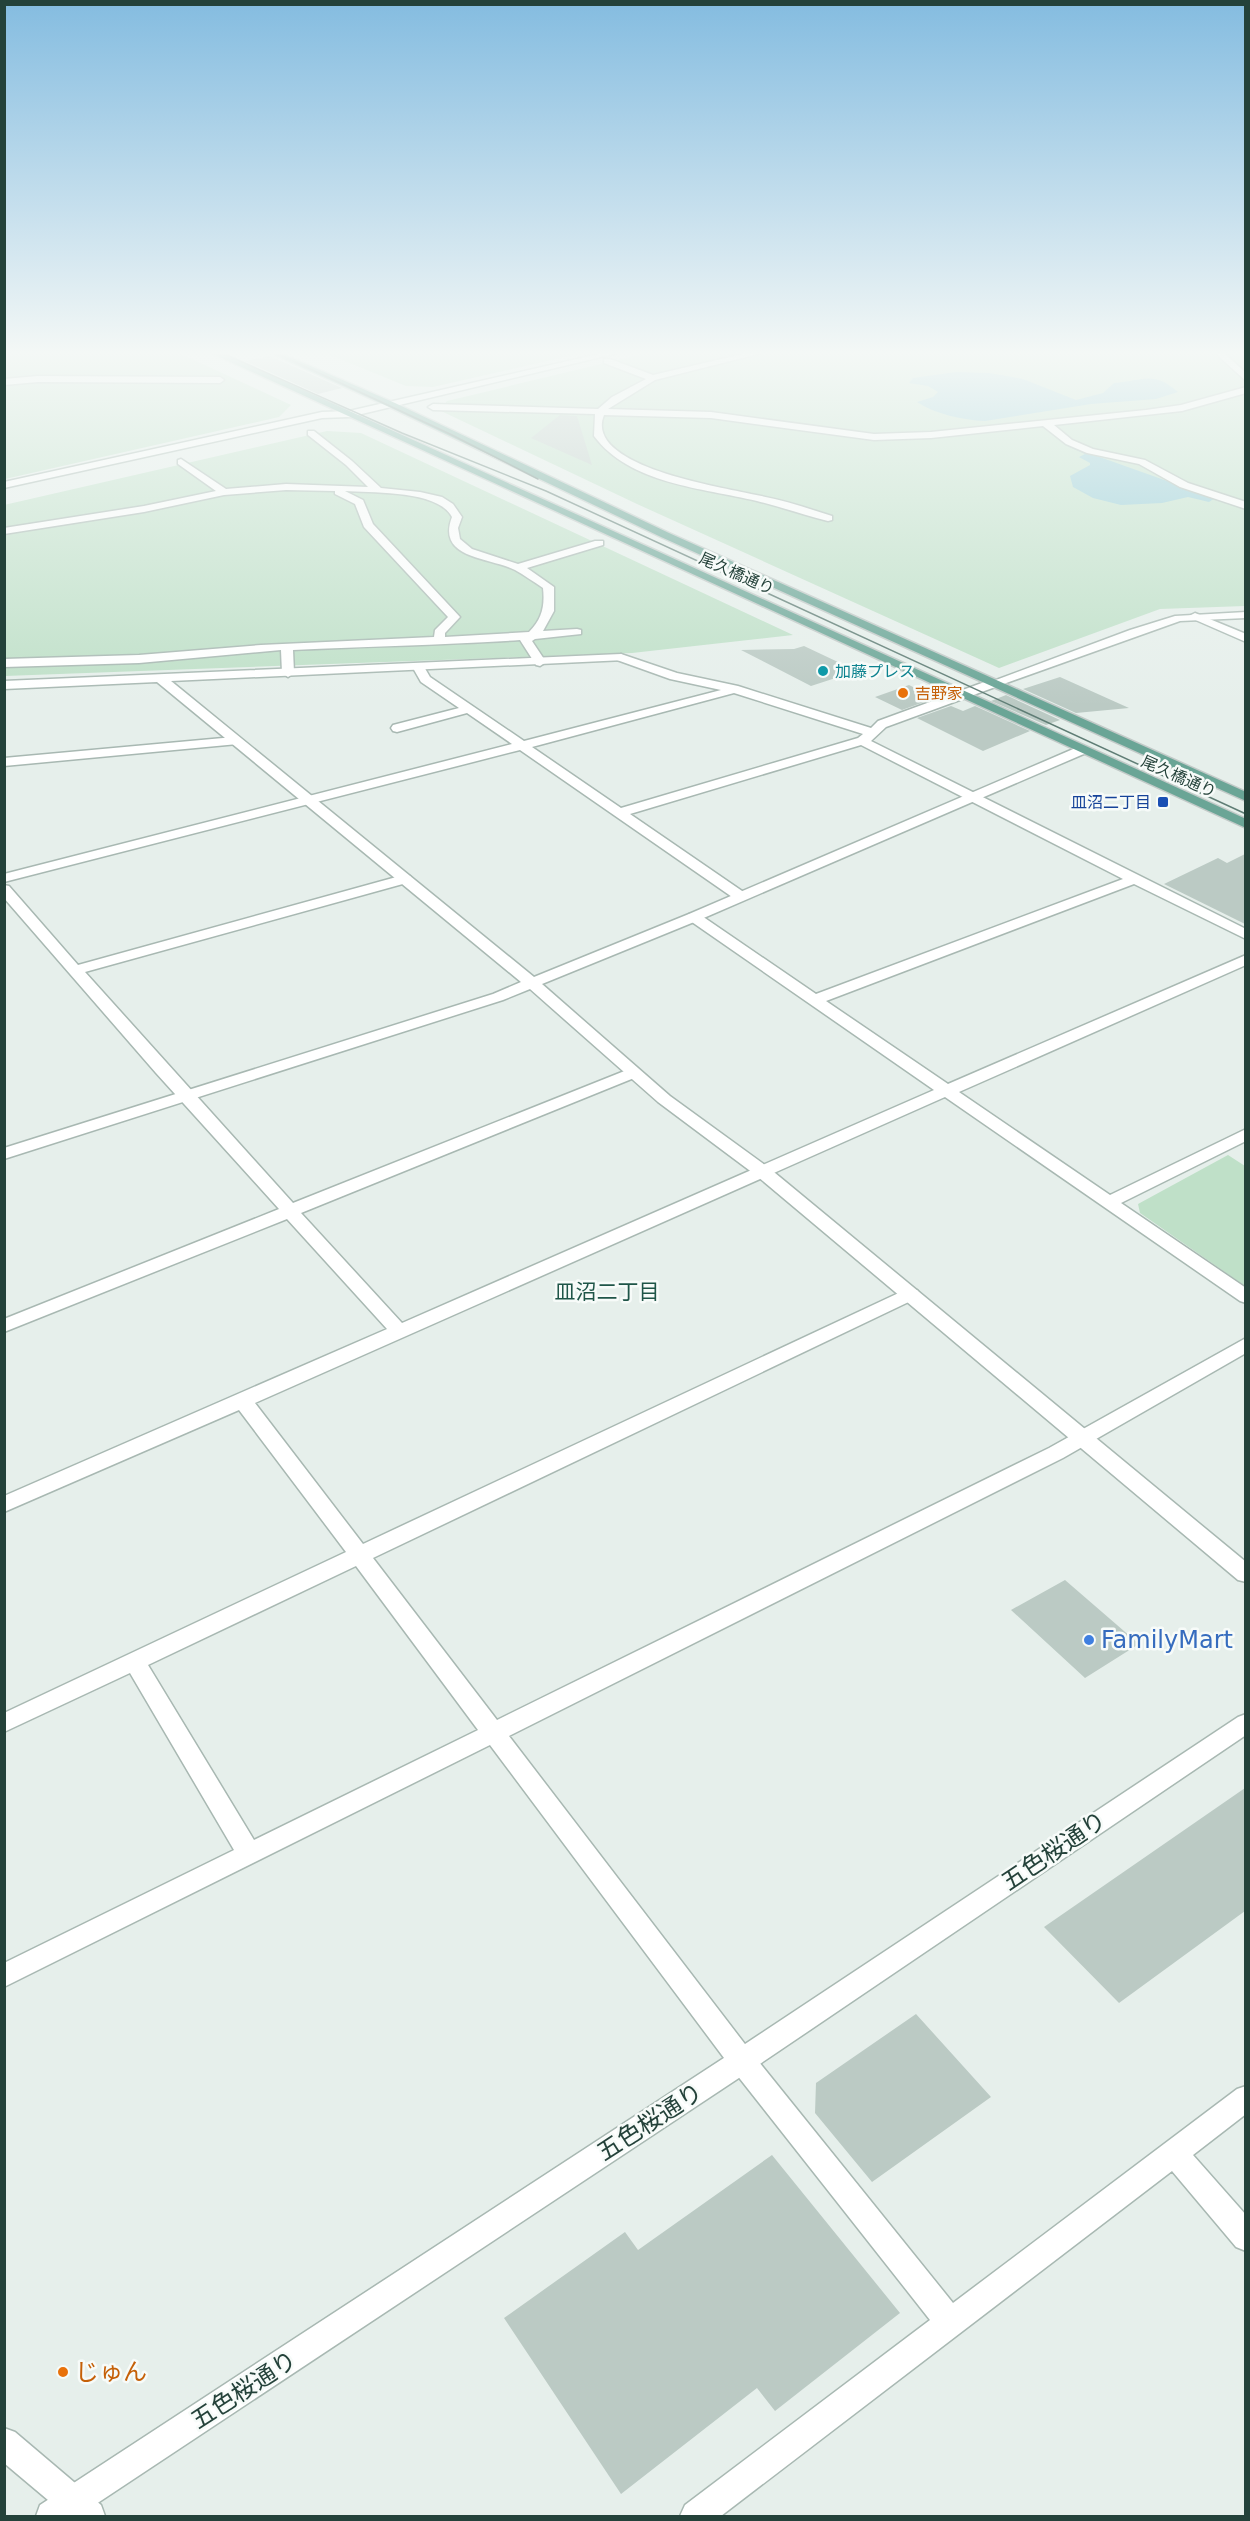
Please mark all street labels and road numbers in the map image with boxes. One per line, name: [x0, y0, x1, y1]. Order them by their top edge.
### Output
street label: 尾久橋通り: [696, 549, 777, 598]
street label: 尾久橋通り: [1138, 752, 1219, 801]
street label: 五色桜通り: [996, 1806, 1112, 1896]
street label: 五色桜通り: [592, 2078, 708, 2166]
street label: 五色桜通り: [186, 2346, 302, 2434]

